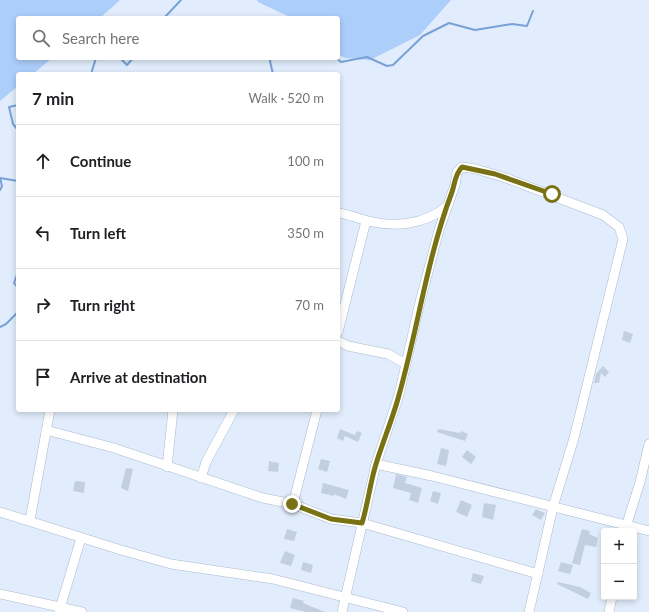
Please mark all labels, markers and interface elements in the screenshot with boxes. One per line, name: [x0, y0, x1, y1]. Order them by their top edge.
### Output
search box: [16, 16, 340, 60]
icon: search: [30, 27, 52, 49]
text: Search here: [62, 29, 139, 47]
text: 7 min: [32, 88, 74, 109]
text: Walk · 520 m: [248, 90, 324, 106]
icon: ahead: [32, 150, 54, 172]
text: Continue: [70, 152, 131, 170]
text: 100 m: [287, 153, 324, 169]
route start: [543, 185, 561, 203]
icon: left: [32, 222, 54, 244]
text: Turn left: [70, 224, 126, 242]
text: 350 m: [287, 225, 324, 241]
icon: right: [32, 294, 54, 316]
text: Turn right: [70, 296, 135, 314]
text: 70 m: [295, 297, 324, 313]
icon: arrive: [32, 366, 54, 388]
text: Arrive at destination: [70, 368, 207, 386]
route end: [283, 495, 301, 513]
map controls: [601, 528, 637, 600]
button: +: [601, 528, 637, 564]
button: −: [601, 564, 637, 600]

